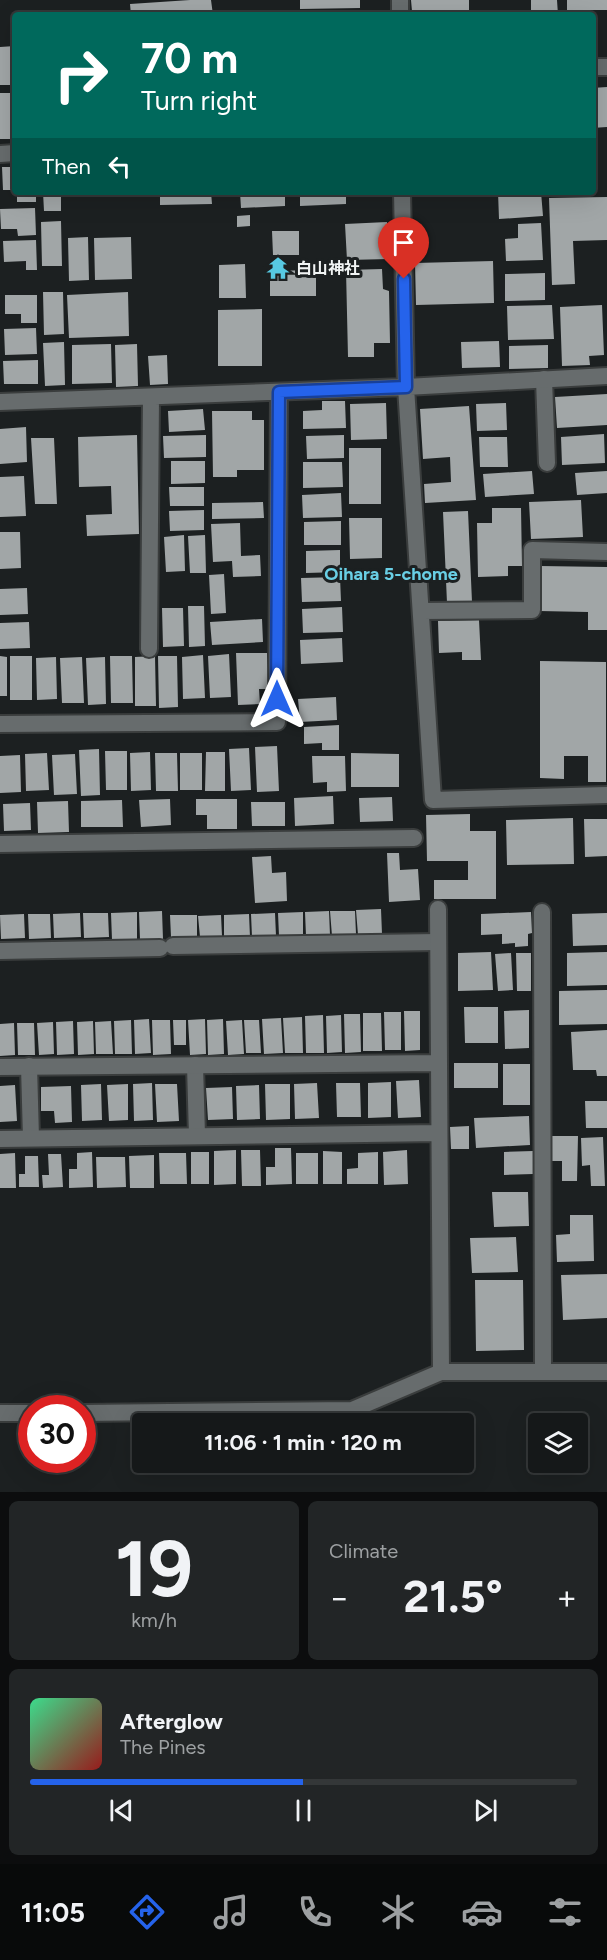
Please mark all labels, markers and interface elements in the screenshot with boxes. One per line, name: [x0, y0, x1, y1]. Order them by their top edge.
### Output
text: 70 m: [141, 33, 238, 84]
icon: right: [42, 36, 120, 114]
text: Turn right: [141, 84, 257, 117]
icon: left: [103, 150, 136, 183]
text: Then: [42, 153, 91, 180]
pin: [378, 217, 429, 279]
icon: arrive: [387, 226, 420, 259]
temple icon: 白山神社: [265, 255, 291, 281]
place label: 白山神社: [296, 259, 360, 278]
district label: Oihara 5-chome: [324, 563, 458, 585]
position arrow: [245, 667, 309, 731]
speed limit sign: 30: [18, 1395, 96, 1473]
map controls: [528, 1413, 588, 1473]
button: layers: [528, 1413, 588, 1473]
text: 11:06 · 1 min · 120 m: [204, 1429, 402, 1456]
text: 19: [115, 1522, 193, 1616]
text: Climate: [329, 1539, 398, 1563]
text: 21.5°: [403, 1569, 503, 1623]
text: −: [329, 1578, 350, 1617]
text: +: [556, 1578, 577, 1617]
text: km/h: [131, 1608, 177, 1632]
text: Afterglow: [120, 1708, 223, 1735]
text: The Pines: [120, 1735, 206, 1759]
icon: previous: [105, 1794, 138, 1827]
icon: pause: [287, 1794, 320, 1827]
icon: next: [469, 1794, 502, 1827]
icon: directions: [126, 1891, 168, 1933]
icon: music: [210, 1891, 252, 1933]
icon: phone: [294, 1891, 336, 1933]
icon: climate: [377, 1891, 419, 1933]
icon: car: [461, 1891, 503, 1933]
icon: filters: [544, 1891, 586, 1933]
text: 11:05: [21, 1896, 85, 1929]

